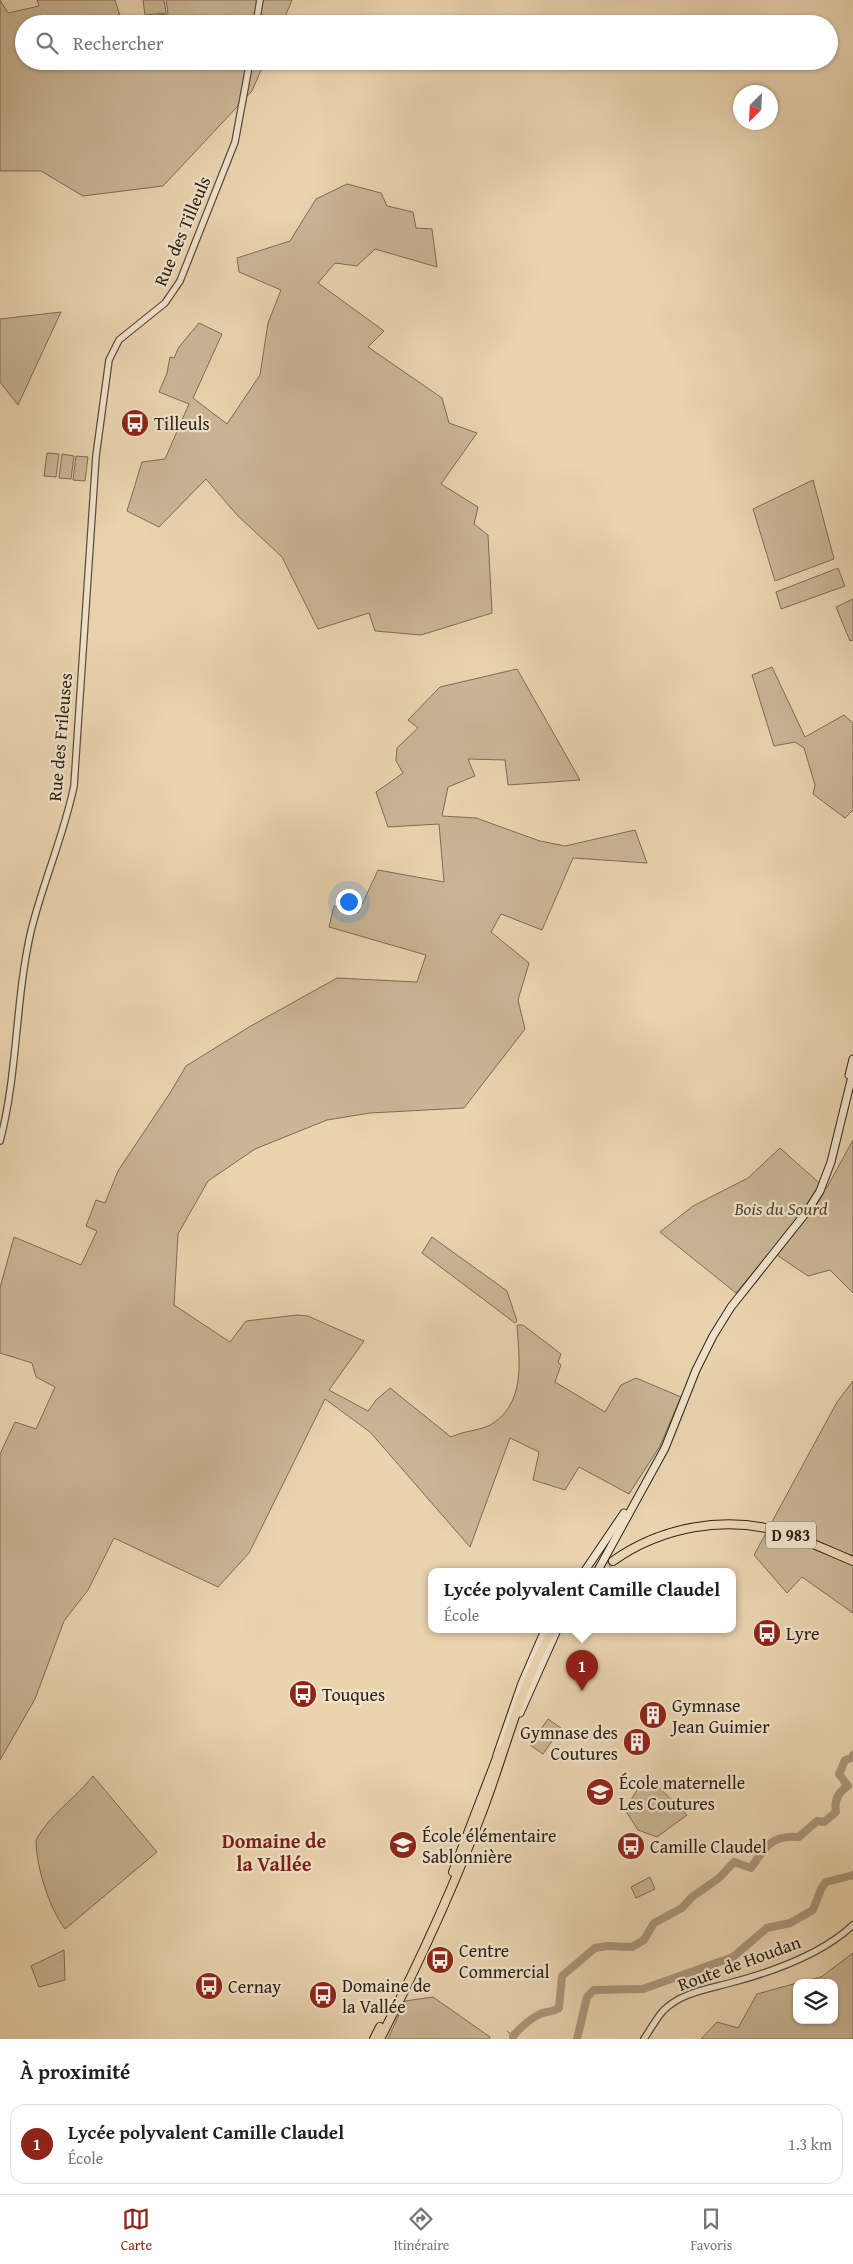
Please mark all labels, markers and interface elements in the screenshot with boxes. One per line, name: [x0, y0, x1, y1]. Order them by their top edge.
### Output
search box: [15, 15, 838, 70]
icon: search: [33, 29, 61, 57]
text: Rechercher: [73, 29, 164, 57]
north arrow: [733, 85, 778, 130]
street label: Rue des Tilleuls: [147, 172, 217, 290]
bus stop icon: Tilleuls: [120, 408, 150, 438]
place label: Tilleuls: [154, 410, 210, 437]
street label: Rue des Frileuses: [41, 672, 79, 802]
your location: [336, 889, 362, 915]
park label: Bois du Sourd: [733, 1195, 828, 1222]
road number: D 983: [766, 1522, 816, 1548]
popup: [428, 1568, 736, 1633]
text: Lycée polyvalent Camille Claudel: [444, 1575, 720, 1603]
text: École: [444, 1603, 479, 1627]
bus stop icon: Lyre: [752, 1618, 782, 1648]
place label: Lyre: [786, 1620, 819, 1647]
pin: 1: [566, 1650, 598, 1691]
bus stop icon: Touques: [288, 1679, 318, 1709]
place label: Touques: [322, 1681, 385, 1708]
place label: Gymnase Jean Guimier: [670, 1692, 770, 1740]
building icon: Gymnase Jean Guimier: [638, 1700, 668, 1730]
place label: Gymnase des Coutures: [520, 1719, 618, 1767]
building icon: Gymnase des Coutures: [622, 1727, 652, 1757]
place label: École maternelle Les Coutures: [619, 1769, 745, 1817]
school or university icon: École maternelle Les Coutures: [585, 1777, 615, 1807]
place label: École élémentaire Sablonnière: [422, 1822, 556, 1870]
district label: Domaine de la Vallée: [222, 1826, 326, 1878]
school or university icon: École élémentaire Sablonnière: [388, 1830, 418, 1860]
bus stop icon: Camille Claudel: [616, 1831, 646, 1861]
place label: Camille Claudel: [650, 1833, 767, 1860]
street label: Route de Houdan: [674, 1928, 804, 1998]
place label: Centre Commercial: [459, 1937, 550, 1985]
bus stop icon: Centre Commercial: [425, 1945, 455, 1975]
bus stop icon: Cernay: [194, 1971, 224, 2001]
place label: Domaine de la Vallée: [342, 1972, 431, 2020]
place label: Cernay: [228, 1973, 281, 2000]
map controls: [793, 1979, 838, 2024]
button: layers: [793, 1979, 838, 2024]
bus stop icon: Domaine de la Vallée: [308, 1980, 338, 2010]
text: À proximité: [20, 2056, 130, 2087]
text: Lycée polyvalent Camille Claudel: [68, 2118, 344, 2146]
text: 1: [33, 2132, 41, 2156]
text: 1.3 km: [788, 2132, 832, 2156]
text: École: [68, 2146, 103, 2170]
tab: Carte: [121, 2205, 152, 2255]
tab: Itinéraire: [393, 2205, 449, 2255]
tab: Favoris: [691, 2205, 732, 2255]

